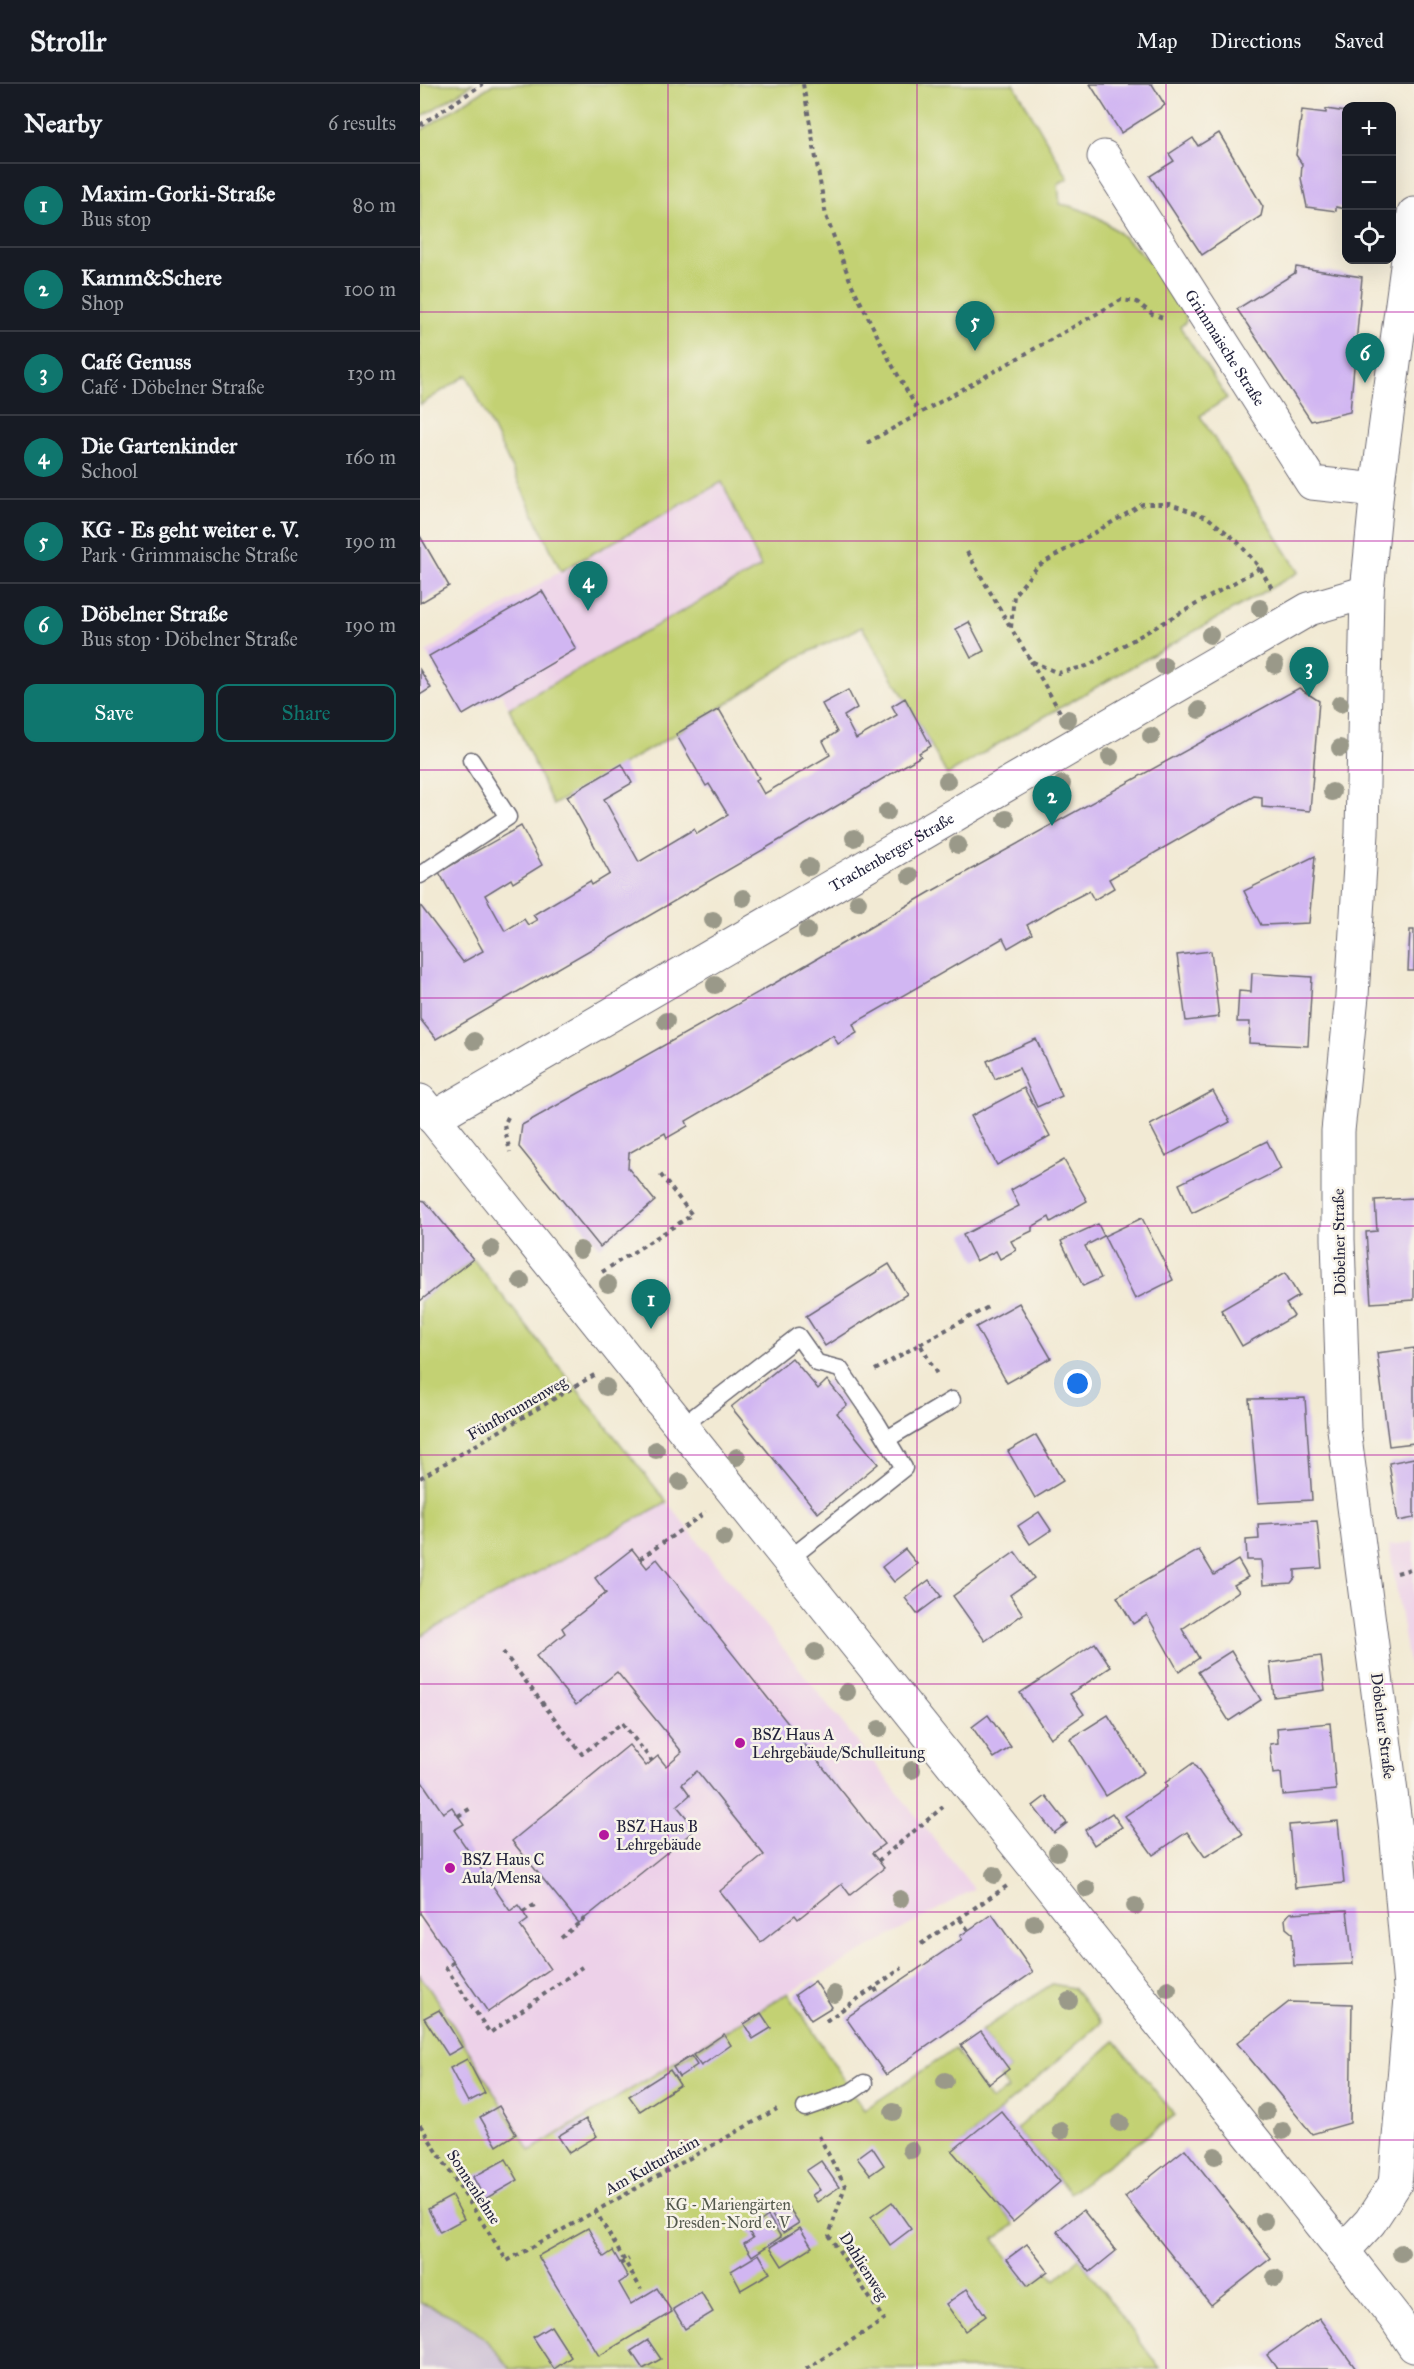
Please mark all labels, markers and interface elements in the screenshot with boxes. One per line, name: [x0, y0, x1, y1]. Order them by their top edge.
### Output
text: Strollr: [30, 24, 106, 59]
text: Map: [1137, 28, 1178, 54]
text: Directions: [1211, 28, 1301, 54]
text: Saved: [1334, 28, 1384, 54]
map controls: [1342, 102, 1396, 264]
button: +: [1342, 102, 1396, 156]
text: Nearby: [24, 107, 102, 139]
text: 6 results: [328, 111, 396, 135]
button: −: [1342, 156, 1396, 210]
text: Maxim-Gorki-Straße: [81, 180, 276, 207]
text: 1: [40, 193, 47, 217]
text: 80 m: [353, 193, 396, 217]
text: Bus stop: [81, 207, 151, 231]
button: locate: [1342, 210, 1396, 264]
text: Kamm&Schere: [81, 264, 222, 291]
text: 2: [39, 277, 48, 301]
text: 100 m: [344, 277, 396, 301]
street label: Grimmaische Straße: [1181, 286, 1270, 410]
text: Shop: [81, 291, 124, 315]
pin: 5: [956, 302, 994, 351]
pin: 6: [1346, 334, 1384, 383]
text: Café Genuss: [81, 348, 191, 375]
text: 3: [40, 361, 48, 385]
text: 130 m: [347, 361, 396, 385]
text: Café · Döbelner Straße: [81, 375, 265, 399]
text: Die Gartenkinder: [81, 432, 237, 459]
text: 4: [38, 445, 49, 469]
text: 160 m: [345, 445, 396, 469]
text: School: [81, 459, 138, 483]
text: KG - Es geht weiter e. V.: [81, 516, 299, 543]
text: 5: [39, 529, 48, 553]
text: 190 m: [345, 529, 396, 553]
text: Park · Grimmaische Straße: [81, 543, 298, 567]
pin: 4: [568, 562, 608, 611]
text: Döbelner Straße: [81, 600, 228, 627]
text: 6: [38, 613, 49, 637]
text: 190 m: [345, 613, 396, 637]
text: Bus stop · Döbelner Straße: [81, 627, 298, 651]
pin: 3: [1290, 648, 1328, 697]
button: Save: [24, 684, 204, 742]
button: Share: [216, 684, 396, 742]
pin: 2: [1032, 776, 1072, 826]
street label: Trachenberger Straße: [826, 808, 957, 895]
street label: Döbelner Straße: [1329, 1188, 1349, 1296]
pin: 1: [632, 1280, 670, 1329]
your location: [1063, 1369, 1092, 1398]
street label: Fünfbrunnenweg: [464, 1371, 571, 1445]
street label: Döbelner Straße: [1367, 1672, 1399, 1781]
place label: BSZ Haus A Lehrgebäude/Schulleitung: [752, 1725, 925, 1763]
marker: BSZ Haus A Lehrgebäude/Schulleitung: [733, 1736, 747, 1750]
place label: BSZ Haus B Lehrgebäude: [616, 1817, 702, 1855]
marker: BSZ Haus B Lehrgebäude: [597, 1828, 611, 1842]
place label: BSZ Haus C Aula/Mensa: [461, 1850, 545, 1887]
marker: BSZ Haus C Aula/Mensa: [443, 1861, 457, 1875]
street label: Am Kulturheim: [601, 2131, 703, 2199]
street label: Sonnenlehne: [443, 2146, 505, 2228]
park label: KG - Mariengärten Dresden-Nord e. V: [665, 2195, 791, 2232]
street label: Dahlienweg: [835, 2229, 893, 2304]

